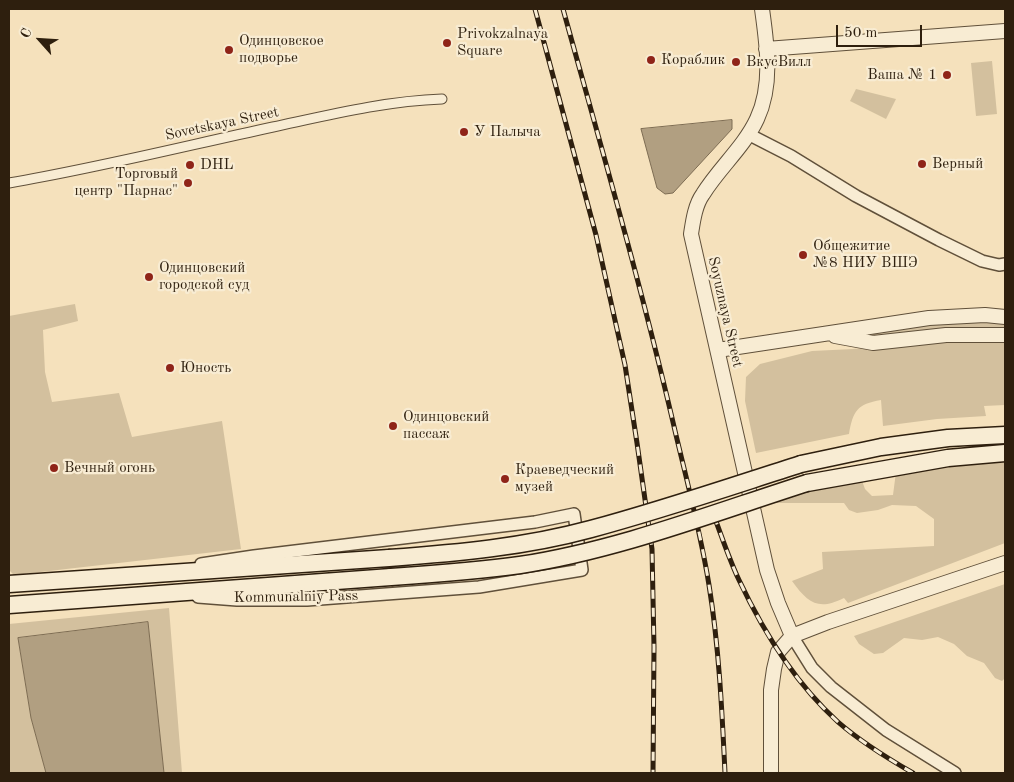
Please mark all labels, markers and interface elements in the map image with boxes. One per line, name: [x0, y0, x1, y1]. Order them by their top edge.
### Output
north arrow: [15, 15, 65, 65]
scale bar: [839, 15, 925, 47]
place label: Privokzalnaya Square: [457, 25, 548, 60]
text: С: [18, 26, 35, 41]
text: 50 m: [844, 26, 878, 41]
place label: Одинцовское подворье: [239, 32, 324, 67]
marker: Privokzalnaya Square: [441, 37, 453, 49]
marker: Одинцовское подворье: [223, 44, 235, 56]
place label: Кораблик: [661, 51, 725, 69]
place label: ВкусВилл: [746, 53, 811, 71]
marker: Кораблик: [645, 54, 657, 66]
marker: ВкусВилл: [730, 56, 742, 68]
place label: Ваша № 1: [867, 66, 937, 84]
marker: Ваша № 1: [941, 69, 953, 81]
street label: Sovetskaya Street: [163, 103, 281, 145]
place label: У Палыча: [474, 123, 541, 141]
marker: У Палыча: [458, 126, 470, 138]
place label: Верный: [932, 155, 983, 173]
place label: DHL: [200, 156, 234, 174]
marker: Верный: [916, 158, 928, 170]
marker: DHL: [184, 159, 196, 171]
place label: Торговый центр "Парнас": [75, 165, 178, 200]
marker: Торговый центр "Парнас": [182, 177, 194, 189]
place label: Общежитие №8 НИУ ВШЭ: [813, 237, 918, 272]
marker: Общежитие №8 НИУ ВШЭ: [797, 249, 809, 261]
street label: Soyuznaya Street: [703, 255, 747, 369]
place label: Одинцовский городской суд: [159, 259, 249, 294]
marker: Одинцовский городской суд: [143, 271, 155, 283]
place label: Юность: [180, 359, 231, 377]
marker: Юность: [164, 362, 176, 374]
place label: Одинцовский пассаж: [403, 408, 489, 443]
marker: Одинцовский пассаж: [387, 420, 399, 432]
place label: Вечный огонь: [64, 459, 155, 477]
place label: Краеведческий музей: [515, 461, 614, 496]
marker: Вечный огонь: [48, 462, 60, 474]
marker: Краеведческий музей: [499, 473, 511, 485]
street label: Kommunalniy Pass: [234, 587, 358, 607]

